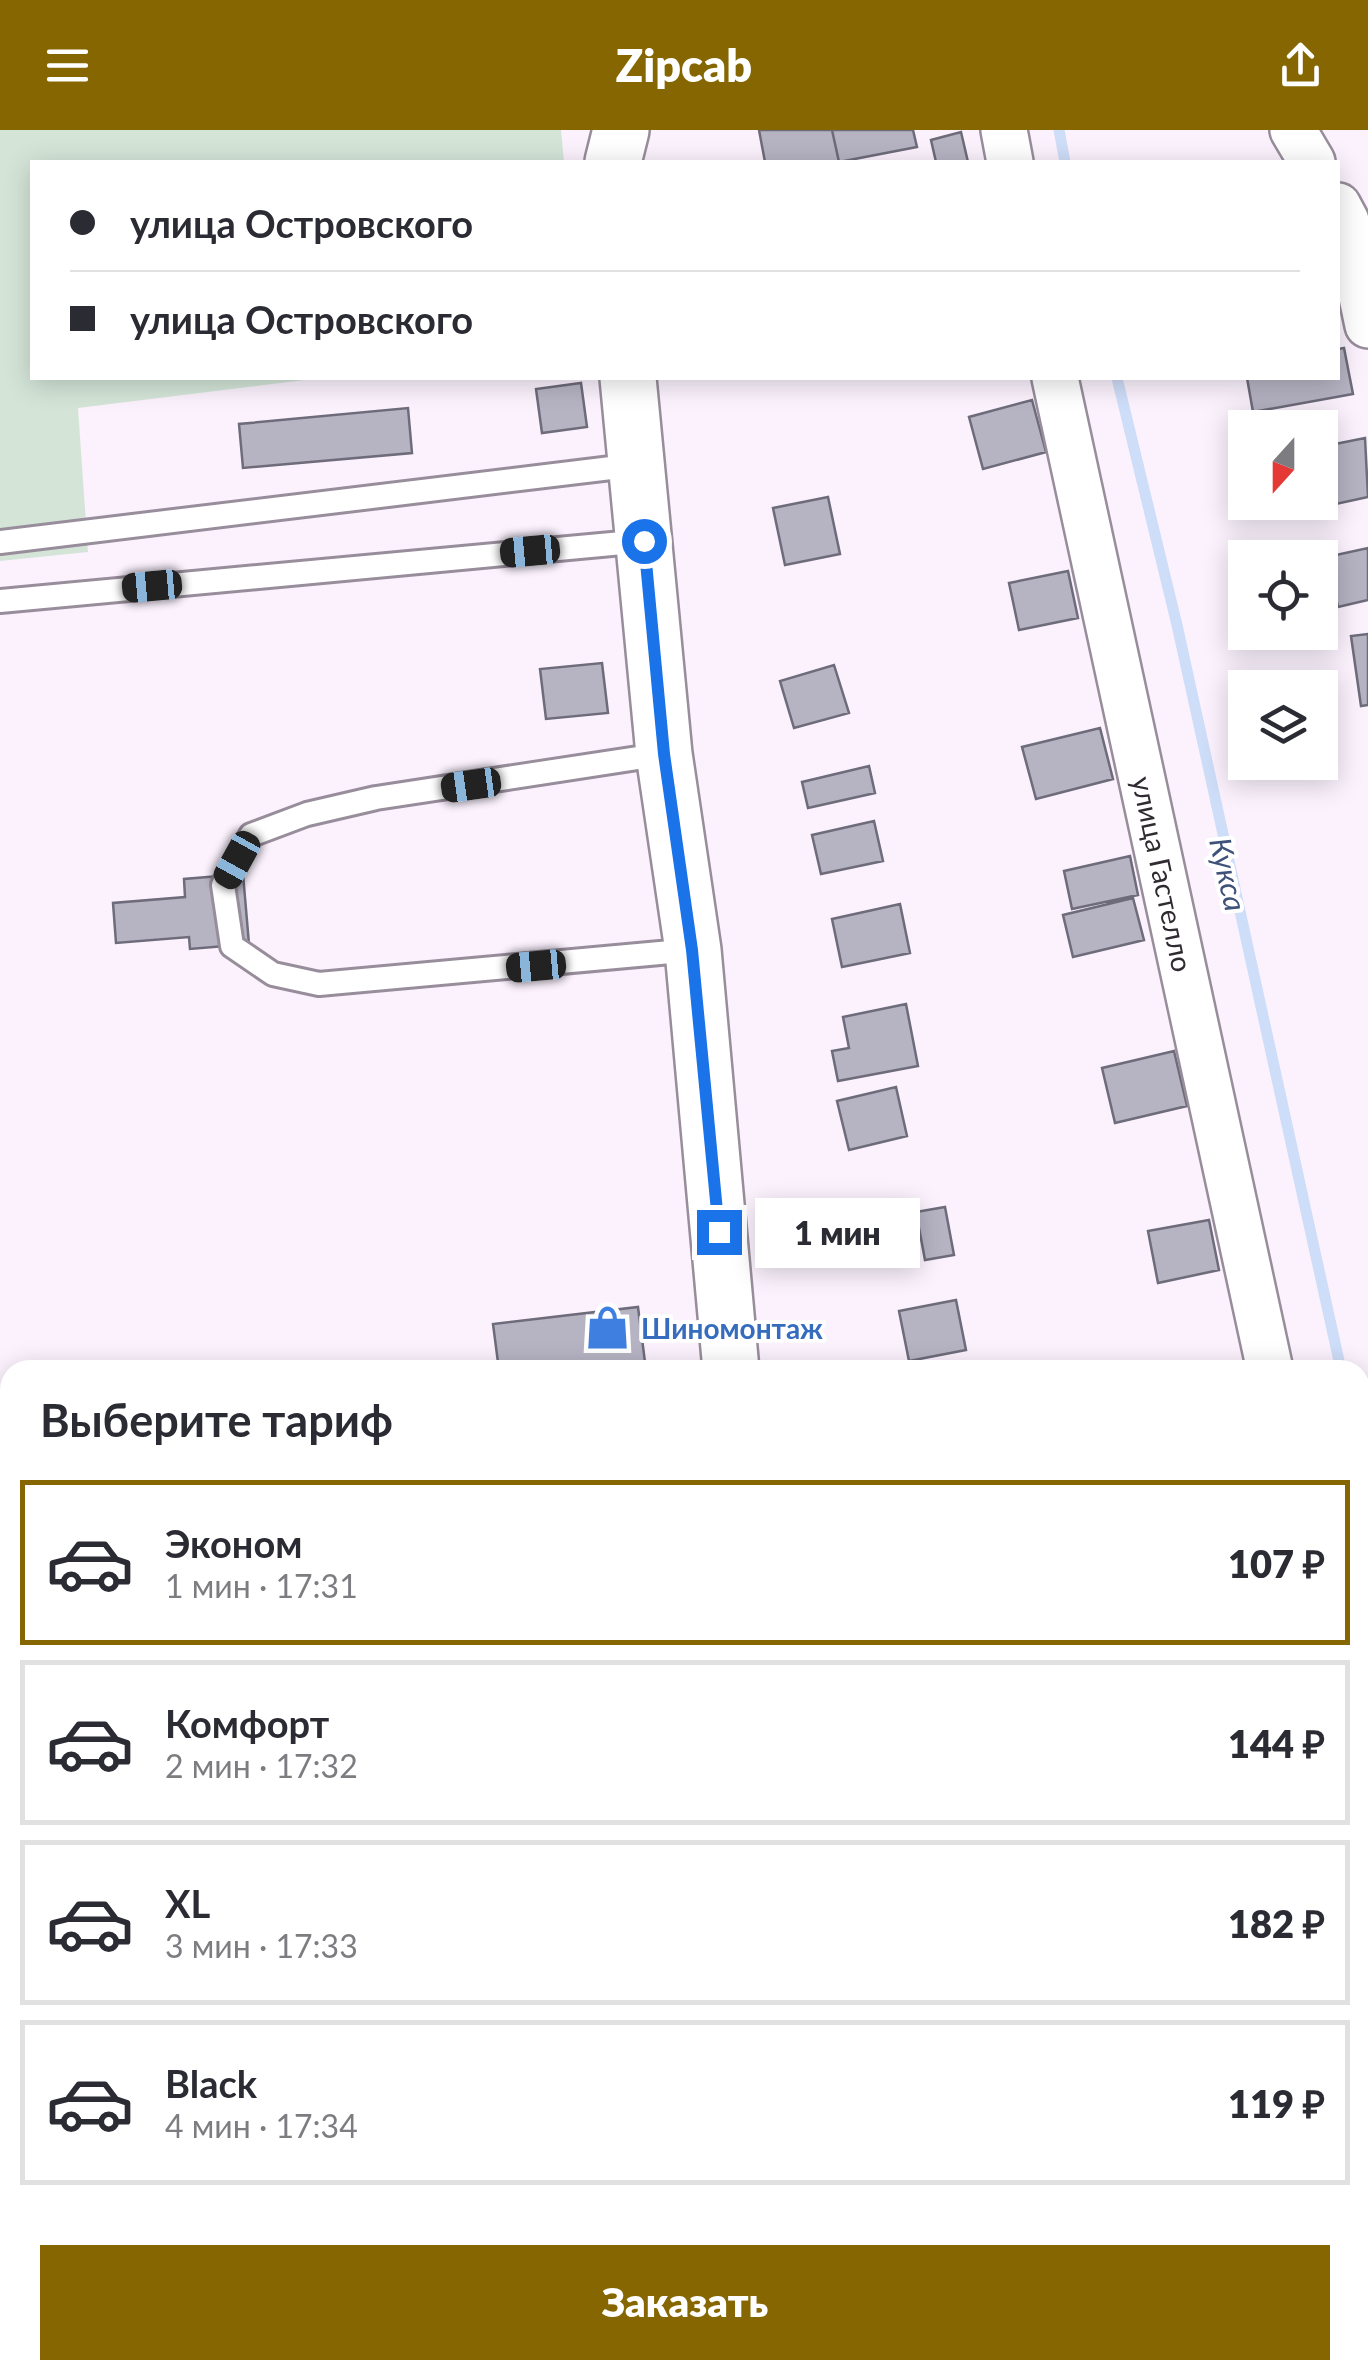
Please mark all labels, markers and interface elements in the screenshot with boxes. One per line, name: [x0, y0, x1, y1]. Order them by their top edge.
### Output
icon: menu: [40, 38, 95, 93]
text: Zipcab: [616, 38, 752, 92]
icon: share: [1273, 38, 1328, 93]
text: улица Островского: [130, 200, 473, 246]
text: улица Островского: [130, 296, 473, 342]
north arrow: [1228, 410, 1338, 520]
map controls: [1228, 410, 1338, 780]
route start: [622, 519, 667, 564]
car: [499, 533, 561, 569]
button: locate: [1228, 540, 1338, 650]
car: [121, 568, 183, 604]
button: layers: [1228, 670, 1338, 780]
car: [439, 766, 503, 804]
street label: улица Гастелло: [1126, 773, 1200, 975]
car: [209, 826, 265, 894]
water label: Кукса: [1203, 834, 1255, 914]
car: [505, 948, 567, 984]
callout: 1 мин: [754, 1197, 919, 1267]
route end: [697, 1210, 742, 1255]
text: 1 мин: [794, 1213, 881, 1252]
shop icon: Шиномонтаж: [584, 1304, 632, 1352]
place label: Шиномонтаж: [641, 1311, 823, 1345]
text: Выберите тариф: [40, 1393, 393, 1447]
icon: car: [45, 1518, 135, 1608]
text: Эконом: [165, 1520, 303, 1566]
text: 107 ₽: [1228, 1540, 1325, 1586]
text: 1 мин · 17:31: [165, 1566, 358, 1605]
icon: car: [45, 1698, 135, 1788]
text: Комфорт: [165, 1700, 329, 1746]
text: 144 ₽: [1228, 1720, 1325, 1766]
text: 2 мин · 17:32: [165, 1746, 358, 1785]
icon: car: [45, 1878, 135, 1968]
text: XL: [165, 1880, 210, 1926]
text: 182 ₽: [1228, 1900, 1325, 1946]
text: 3 мин · 17:33: [165, 1926, 358, 1965]
icon: car: [45, 2058, 135, 2148]
text: Black: [165, 2060, 257, 2106]
text: 119 ₽: [1228, 2080, 1325, 2126]
text: 4 мин · 17:34: [165, 2106, 358, 2145]
button: Заказать: [40, 2245, 1330, 2360]

